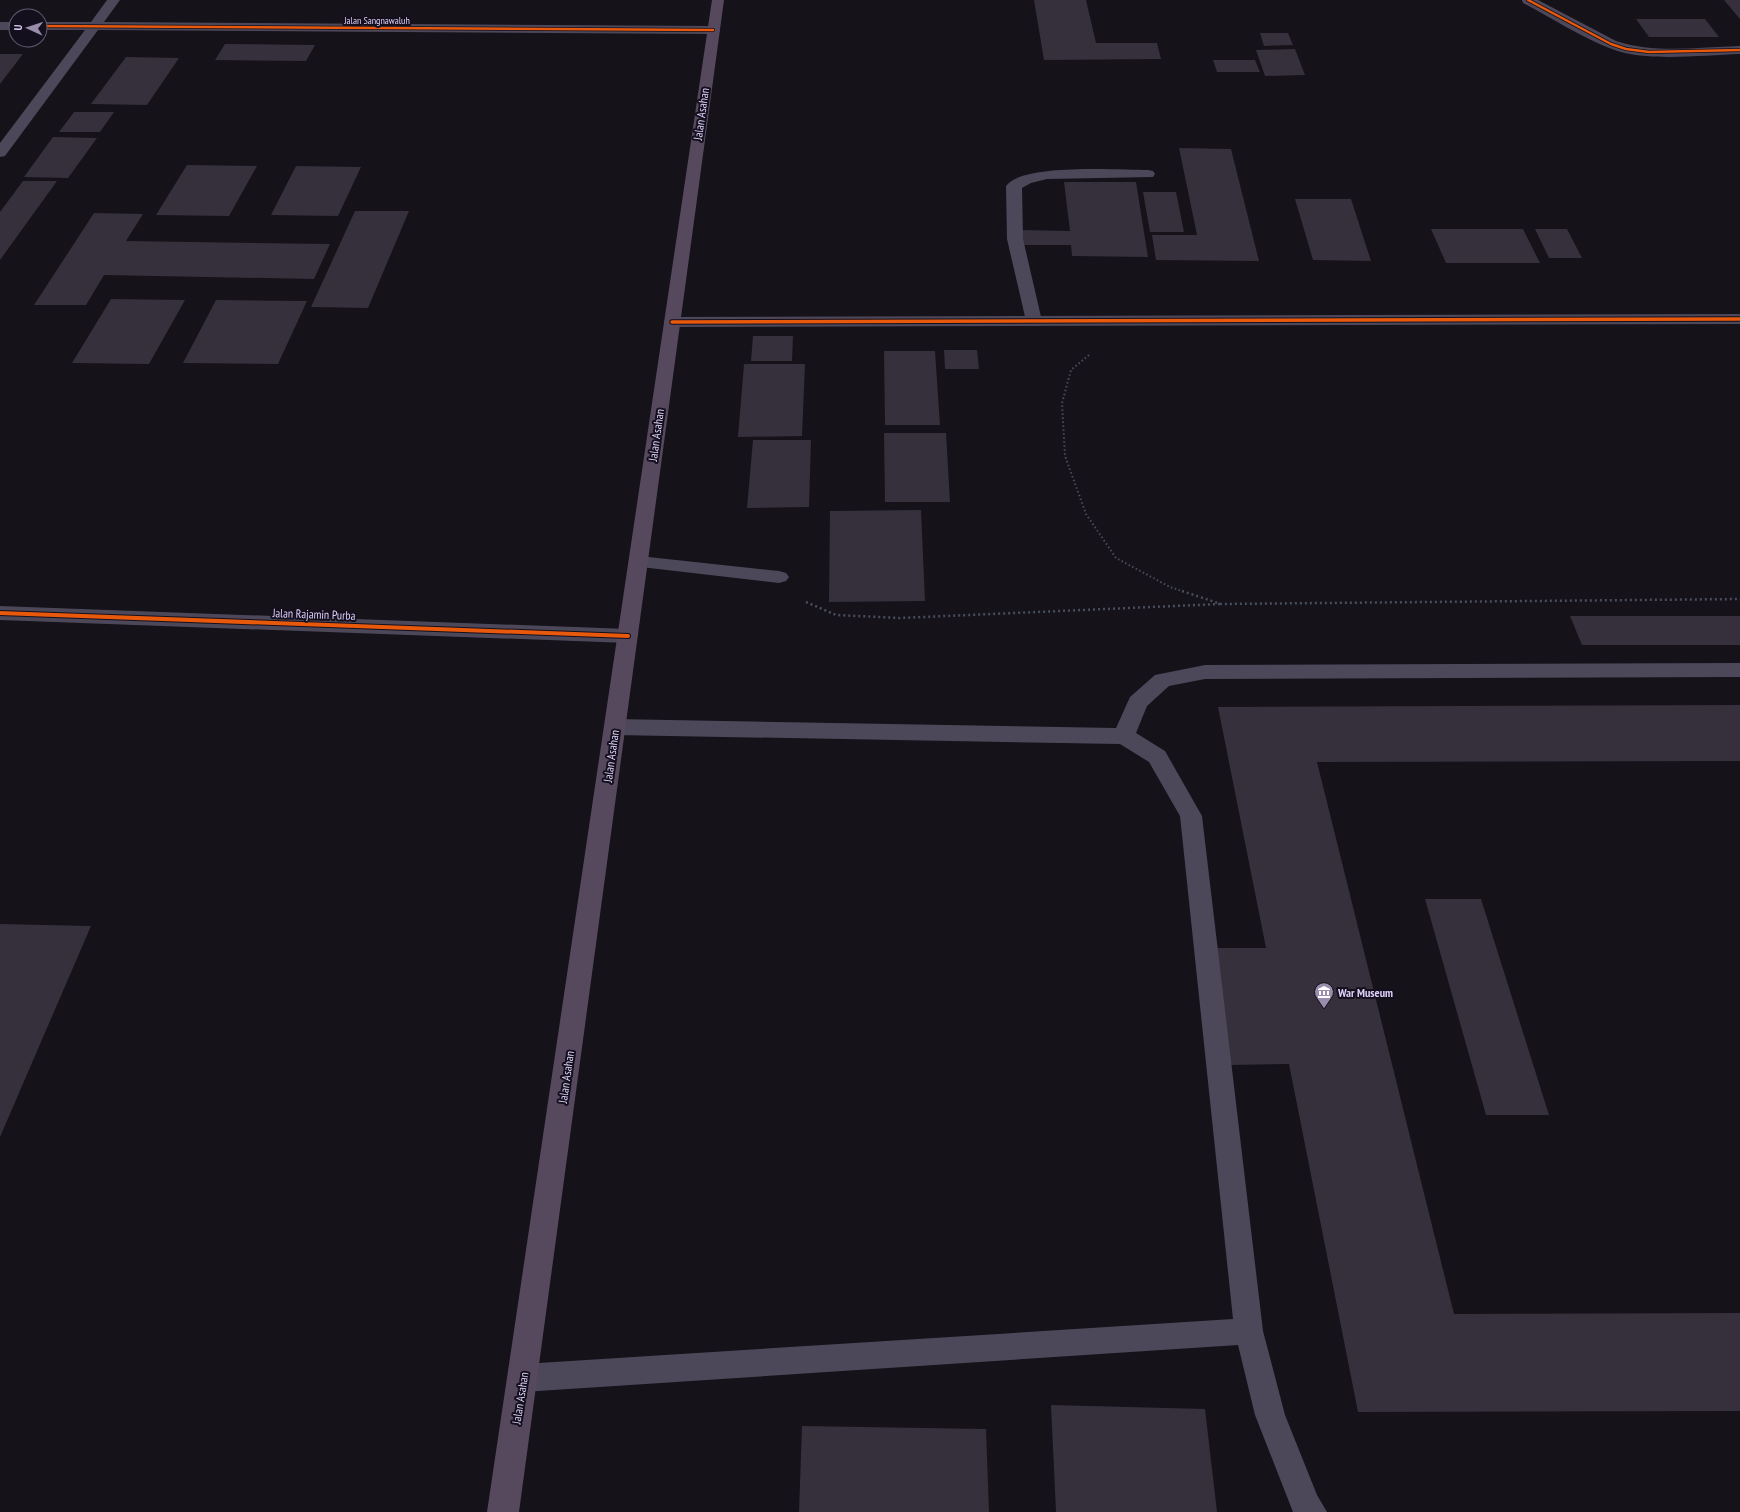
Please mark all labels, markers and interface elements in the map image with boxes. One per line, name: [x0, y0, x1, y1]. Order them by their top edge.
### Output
north arrow: [8, 8, 48, 48]
street label: Jalan Sangnawaluh: [343, 14, 410, 27]
text: U: [11, 24, 25, 31]
street label: Jalan Asahan: [690, 87, 712, 142]
street label: Jalan Asahan: [645, 408, 667, 463]
street label: Jalan Rajamin Purba: [271, 605, 356, 623]
street label: Jalan Asahan: [600, 729, 622, 784]
museum icon: War Museum: [1313, 981, 1335, 1009]
place label: War Museum: [1337, 985, 1393, 1000]
street label: Jalan Asahan: [555, 1050, 577, 1105]
street label: Jalan Asahan: [508, 1371, 532, 1426]

